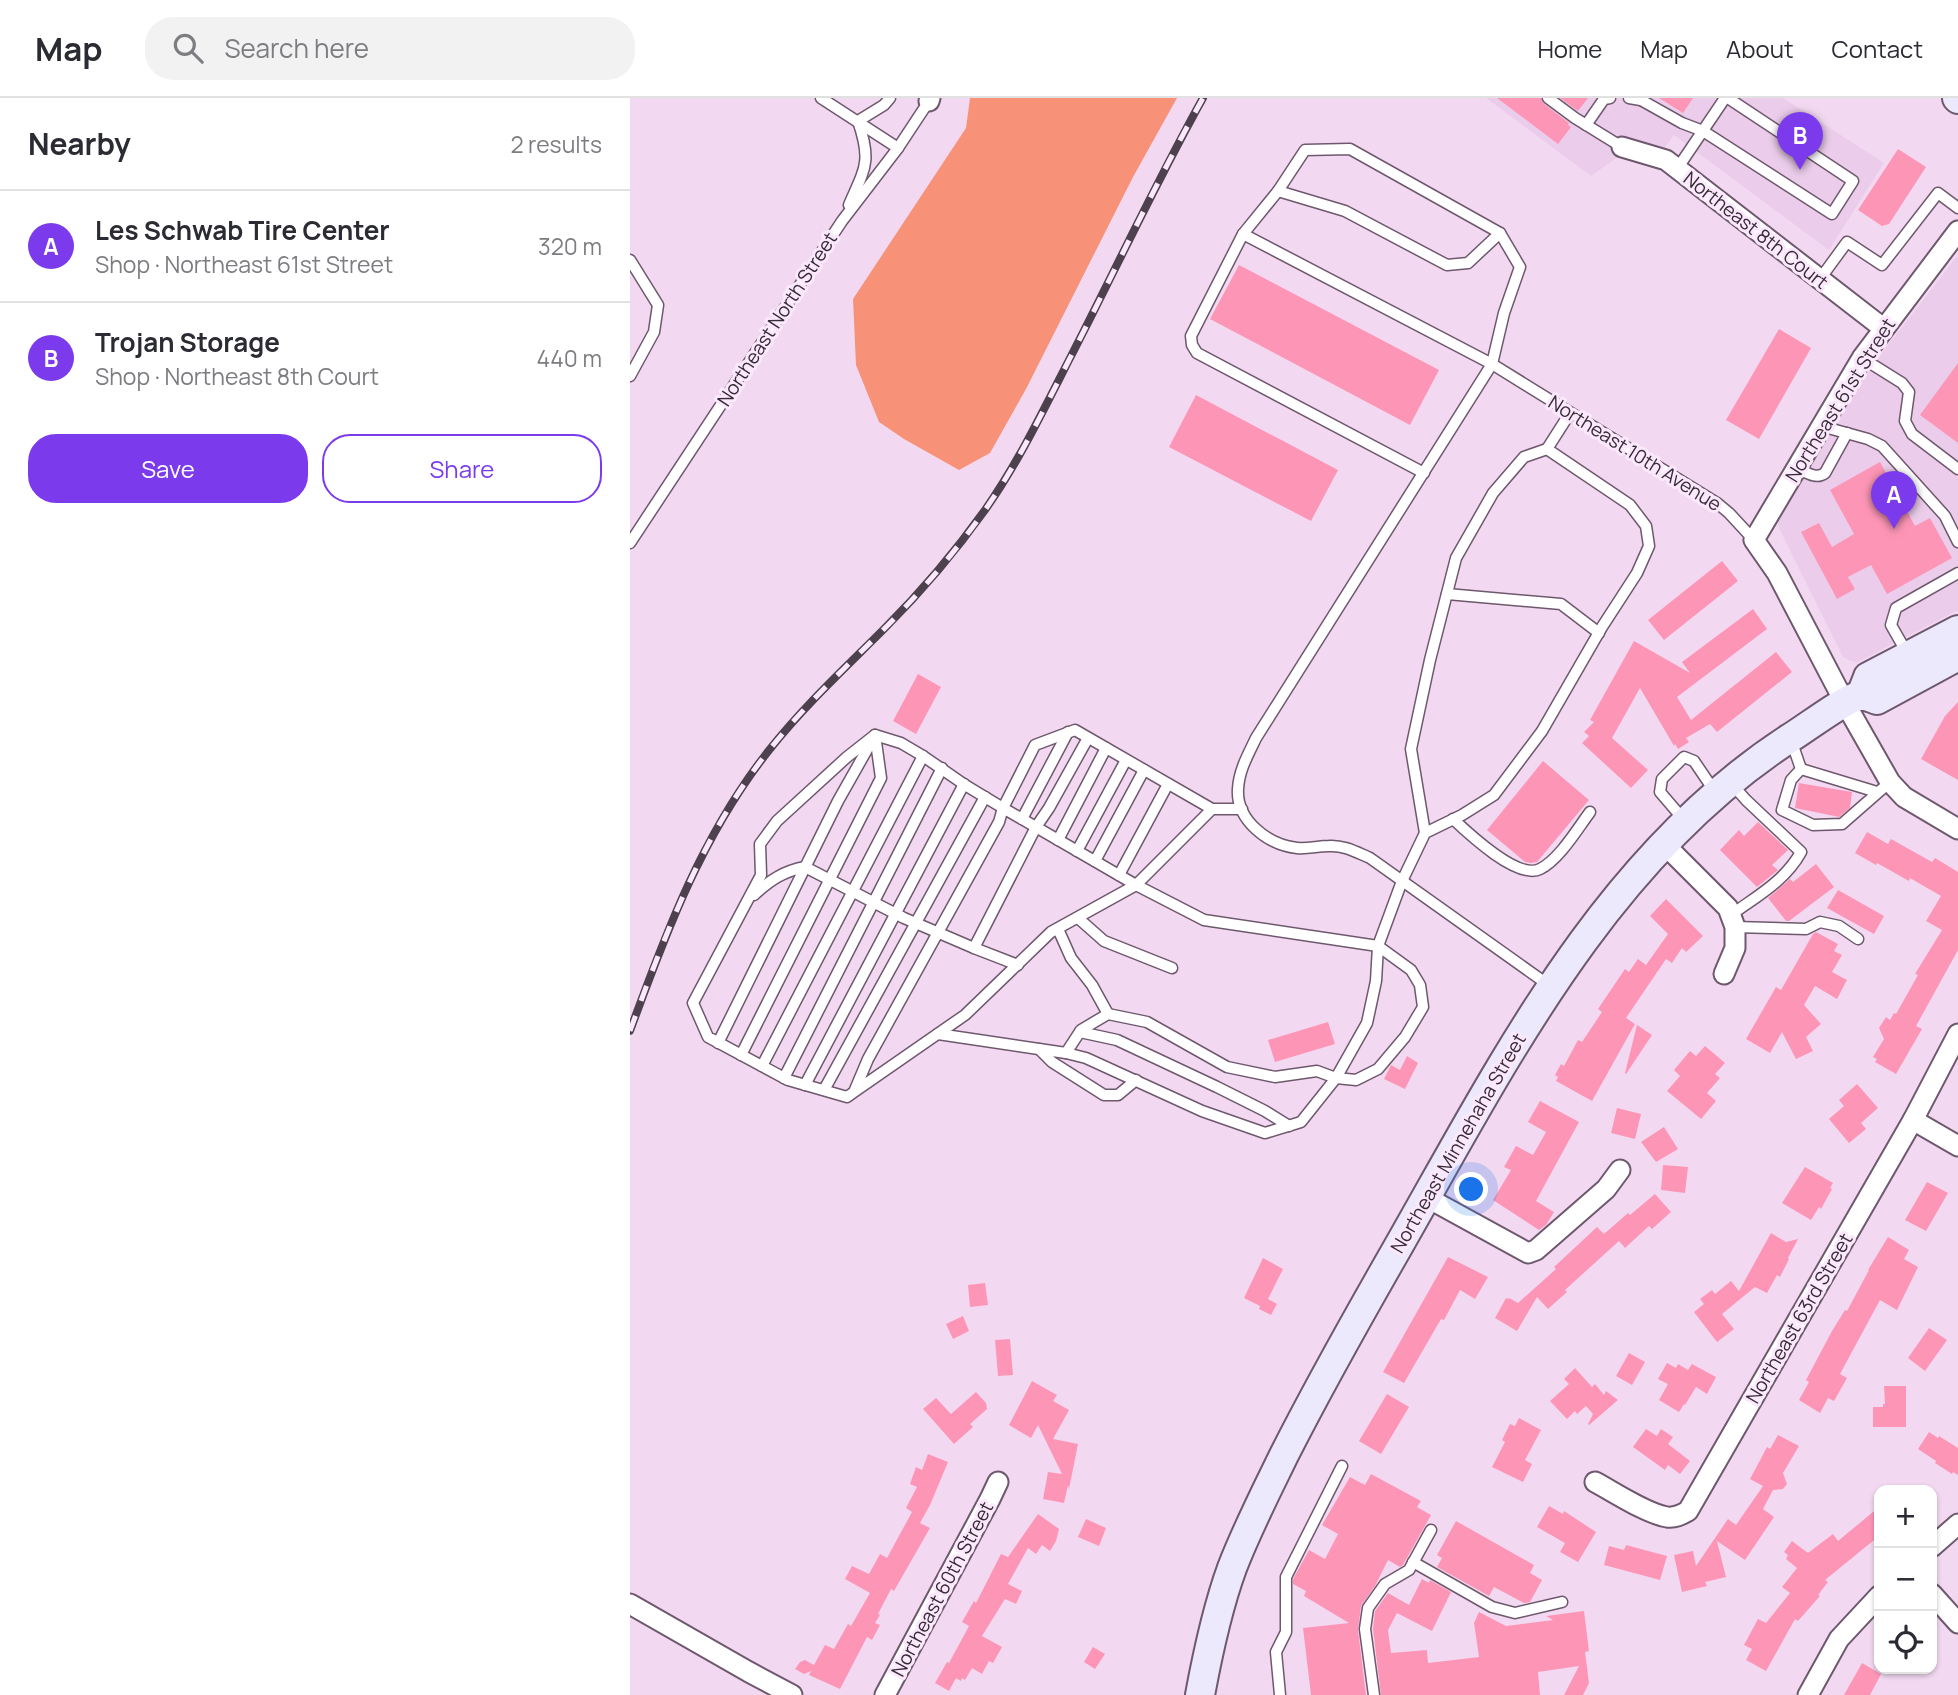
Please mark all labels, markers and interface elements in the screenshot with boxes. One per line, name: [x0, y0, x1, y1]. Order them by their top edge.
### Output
search box: [145, 17, 635, 80]
text: Map: [35, 26, 103, 71]
icon: search: [169, 29, 207, 67]
text: Search here: [225, 30, 369, 66]
text: Home: [1537, 32, 1602, 65]
text: Map: [1640, 32, 1688, 65]
text: About: [1726, 32, 1794, 65]
text: Contact: [1832, 32, 1923, 65]
pin: B: [1777, 112, 1823, 170]
text: Nearby: [28, 123, 131, 164]
text: 2 results: [510, 128, 602, 160]
street label: Northeast 8th Court: [1678, 165, 1834, 295]
text: Les Schwab Tire Center: [95, 212, 390, 248]
street label: Northeast North Street: [711, 227, 843, 411]
text: A: [43, 230, 59, 262]
text: 320 m: [538, 230, 602, 262]
text: Shop · Northeast 61st Street: [95, 248, 393, 280]
street label: Northeast 61st Street: [1779, 313, 1901, 487]
text: Trojan Storage: [95, 324, 280, 360]
text: B: [44, 342, 58, 374]
text: 440 m: [537, 342, 602, 374]
text: Shop · Northeast 8th Court: [95, 360, 379, 392]
street label: Northeast 10th Avenue: [1543, 389, 1727, 517]
button: Save: [28, 434, 308, 503]
button: Share: [322, 434, 602, 503]
pin: A: [1871, 471, 1917, 529]
street label: Northeast Minnehaha Street: [1384, 1028, 1532, 1258]
your location: [1454, 1172, 1488, 1206]
street label: Northeast 63rd Street: [1740, 1228, 1858, 1408]
map controls: [1874, 1485, 1937, 1674]
button: +: [1874, 1485, 1937, 1548]
street label: Northeast 60th Street: [885, 1497, 999, 1681]
button: −: [1874, 1548, 1937, 1611]
button: locate: [1874, 1611, 1937, 1674]

